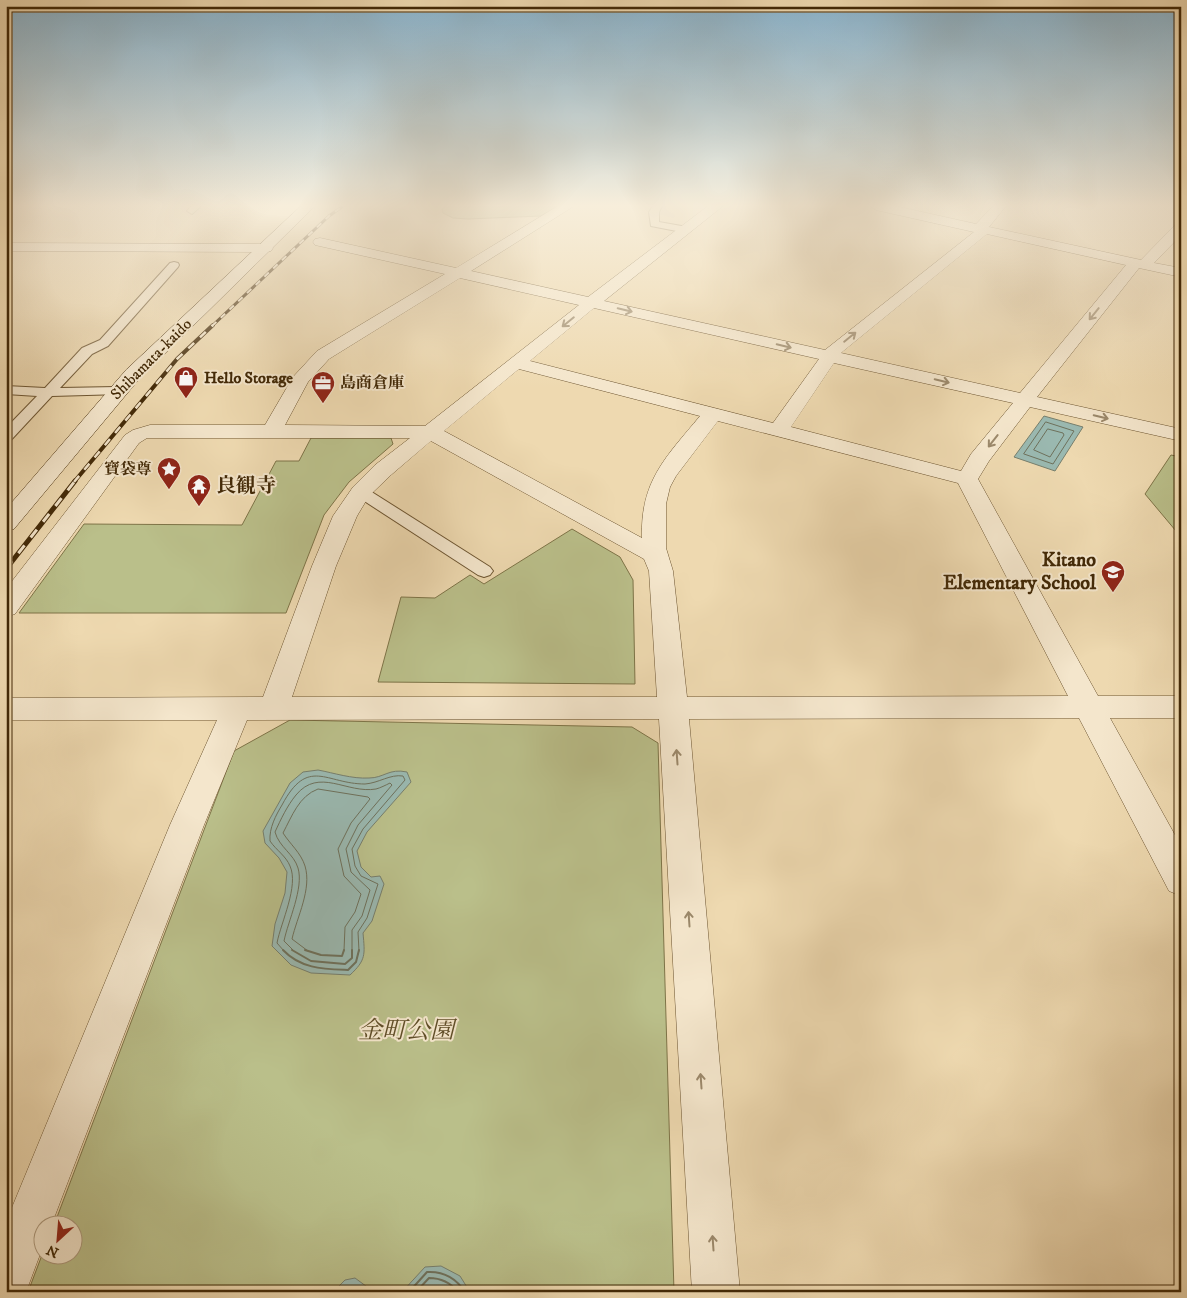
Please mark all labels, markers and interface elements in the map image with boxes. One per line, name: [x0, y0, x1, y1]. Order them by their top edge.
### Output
one-way arrow: [617, 306, 633, 315]
one-way arrow: [1089, 308, 1100, 321]
street label: Shibamata-kaido: [106, 314, 196, 404]
one-way arrow: [561, 316, 574, 327]
one-way arrow: [843, 331, 856, 342]
one-way arrow: [775, 342, 791, 351]
shop icon: Hello Storage: [173, 365, 199, 399]
place label: Hello Storage: [204, 368, 293, 388]
office icon: 島商倉庫: [310, 370, 336, 404]
place label: 島商倉庫: [340, 373, 404, 393]
one-way arrow: [934, 377, 950, 386]
one-way arrow: [1092, 413, 1108, 422]
one-way arrow: [988, 434, 998, 448]
place icon: 寶袋尊: [156, 456, 182, 490]
place label: 寶袋尊: [104, 459, 152, 479]
temple icon: 良観寺: [186, 473, 212, 507]
place label: 良観寺: [216, 474, 276, 499]
place label: Kitano Elementary School: [943, 548, 1097, 596]
school or university icon: Kitano Elementary School: [1100, 559, 1126, 593]
one-way arrow: [672, 749, 681, 765]
one-way arrow: [684, 911, 693, 927]
park label: 金町公園: [358, 1016, 458, 1046]
one-way arrow: [696, 1073, 705, 1089]
north arrow: [32, 1216, 82, 1266]
one-way arrow: [708, 1235, 717, 1251]
text: N: [43, 1240, 62, 1261]

